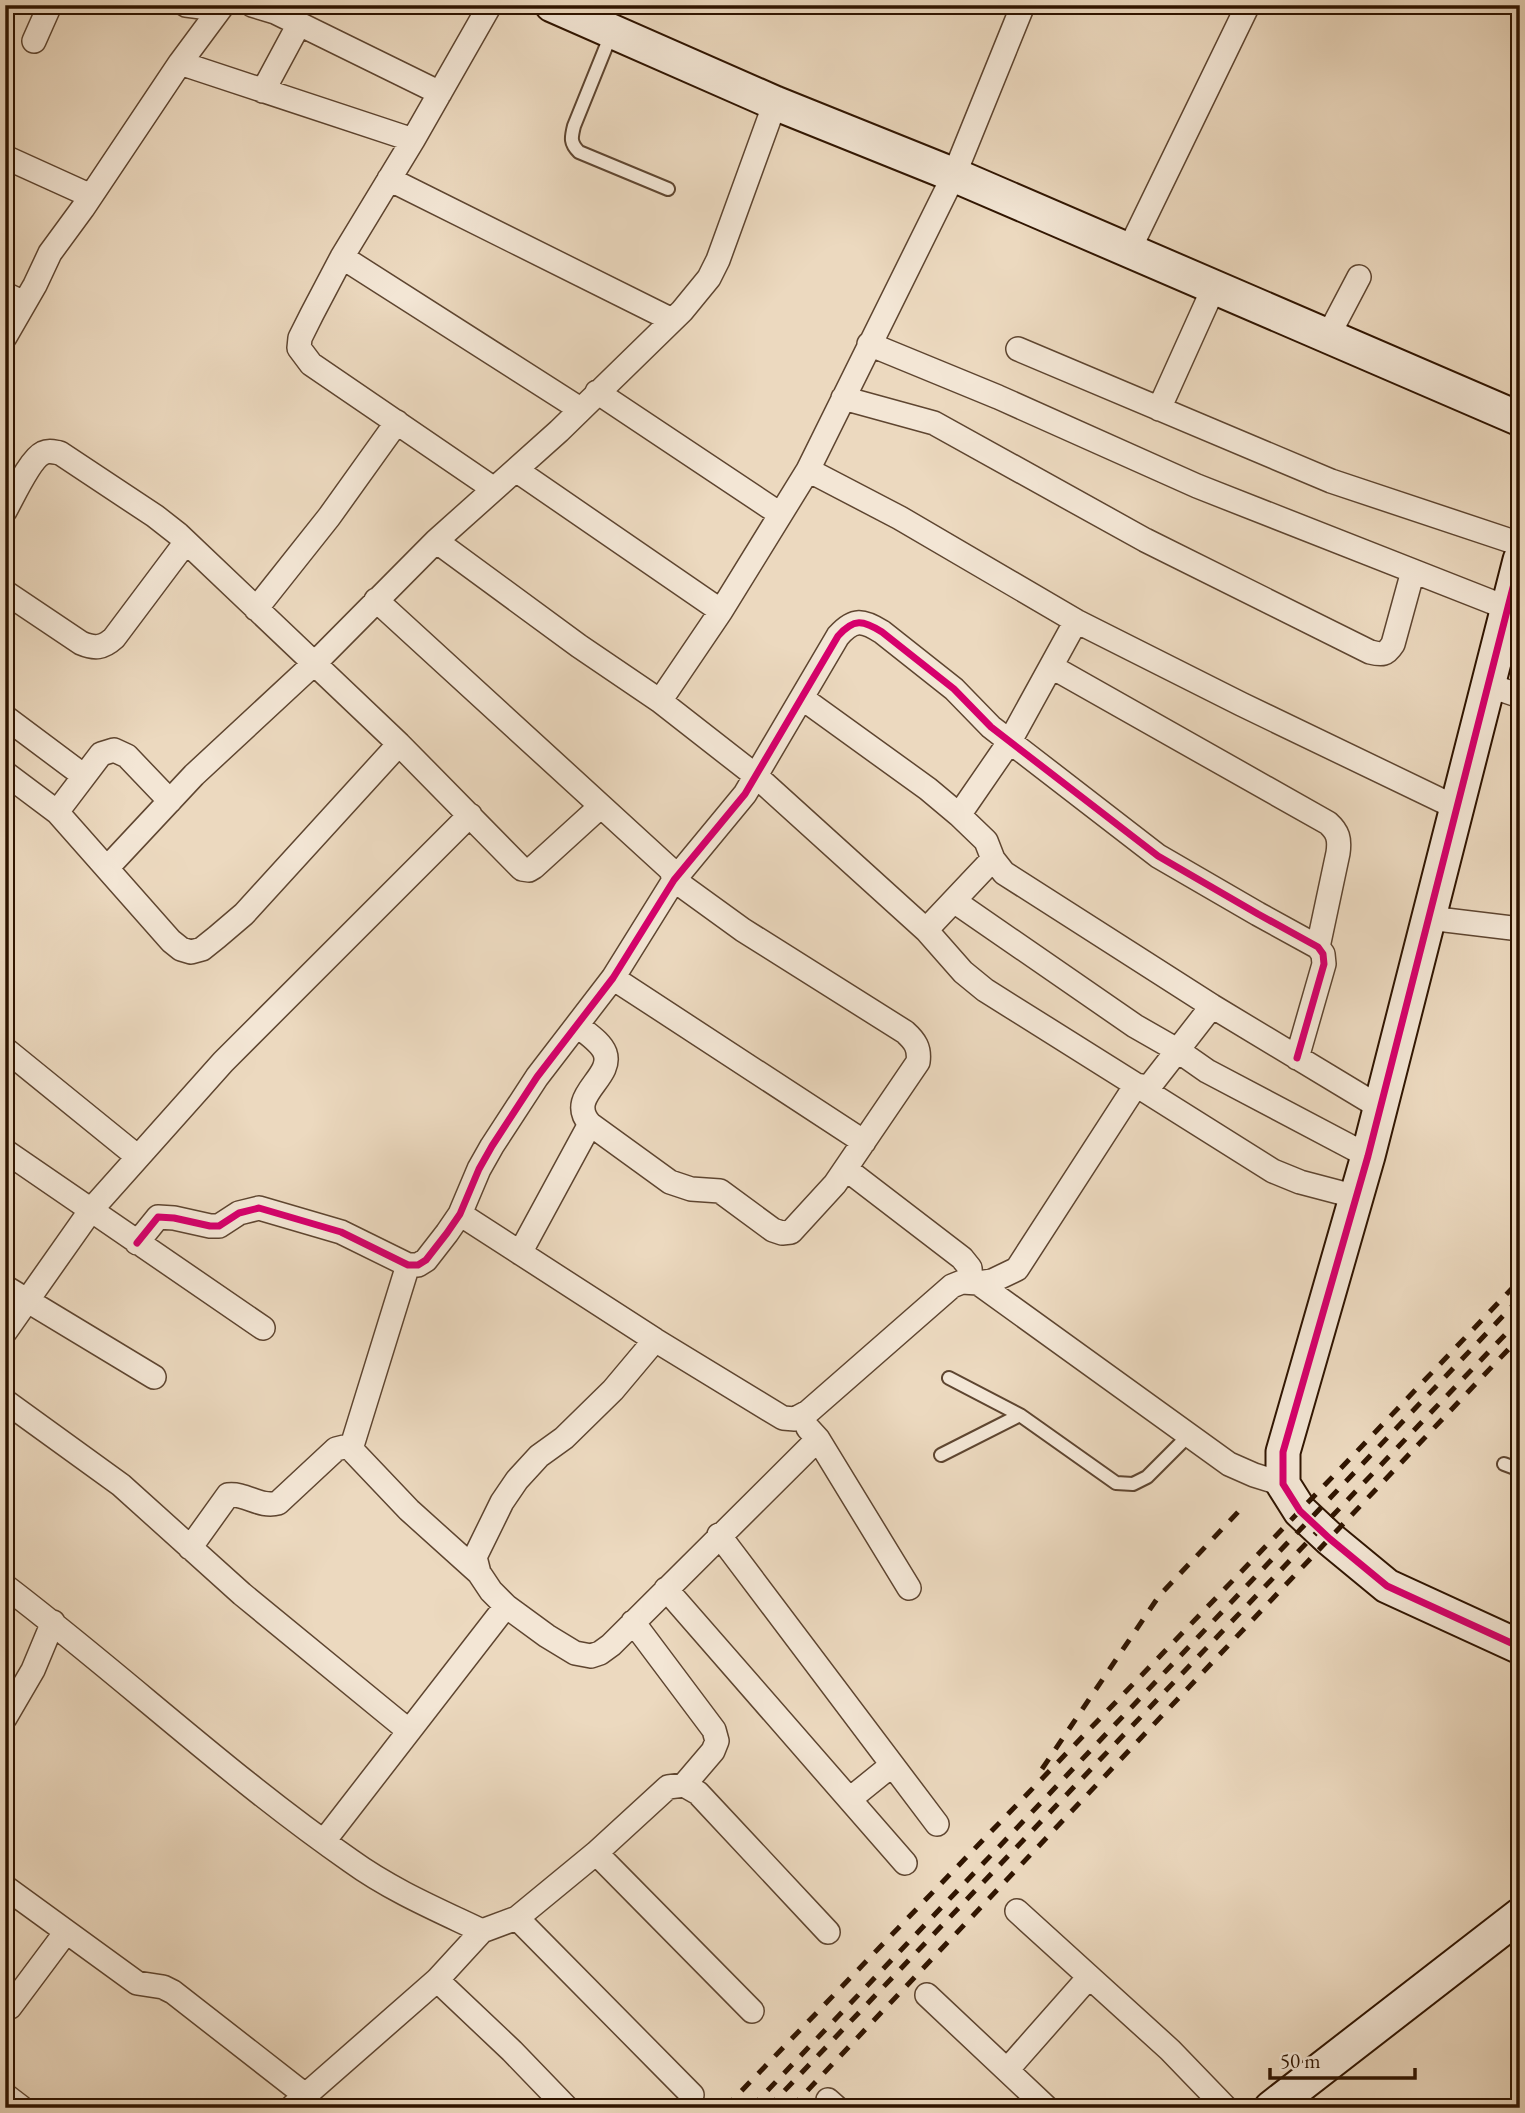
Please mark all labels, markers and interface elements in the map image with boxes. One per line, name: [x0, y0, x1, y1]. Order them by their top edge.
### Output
scale bar: [1270, 2036, 1415, 2080]
text: 50 m: [1280, 2047, 1321, 2074]

